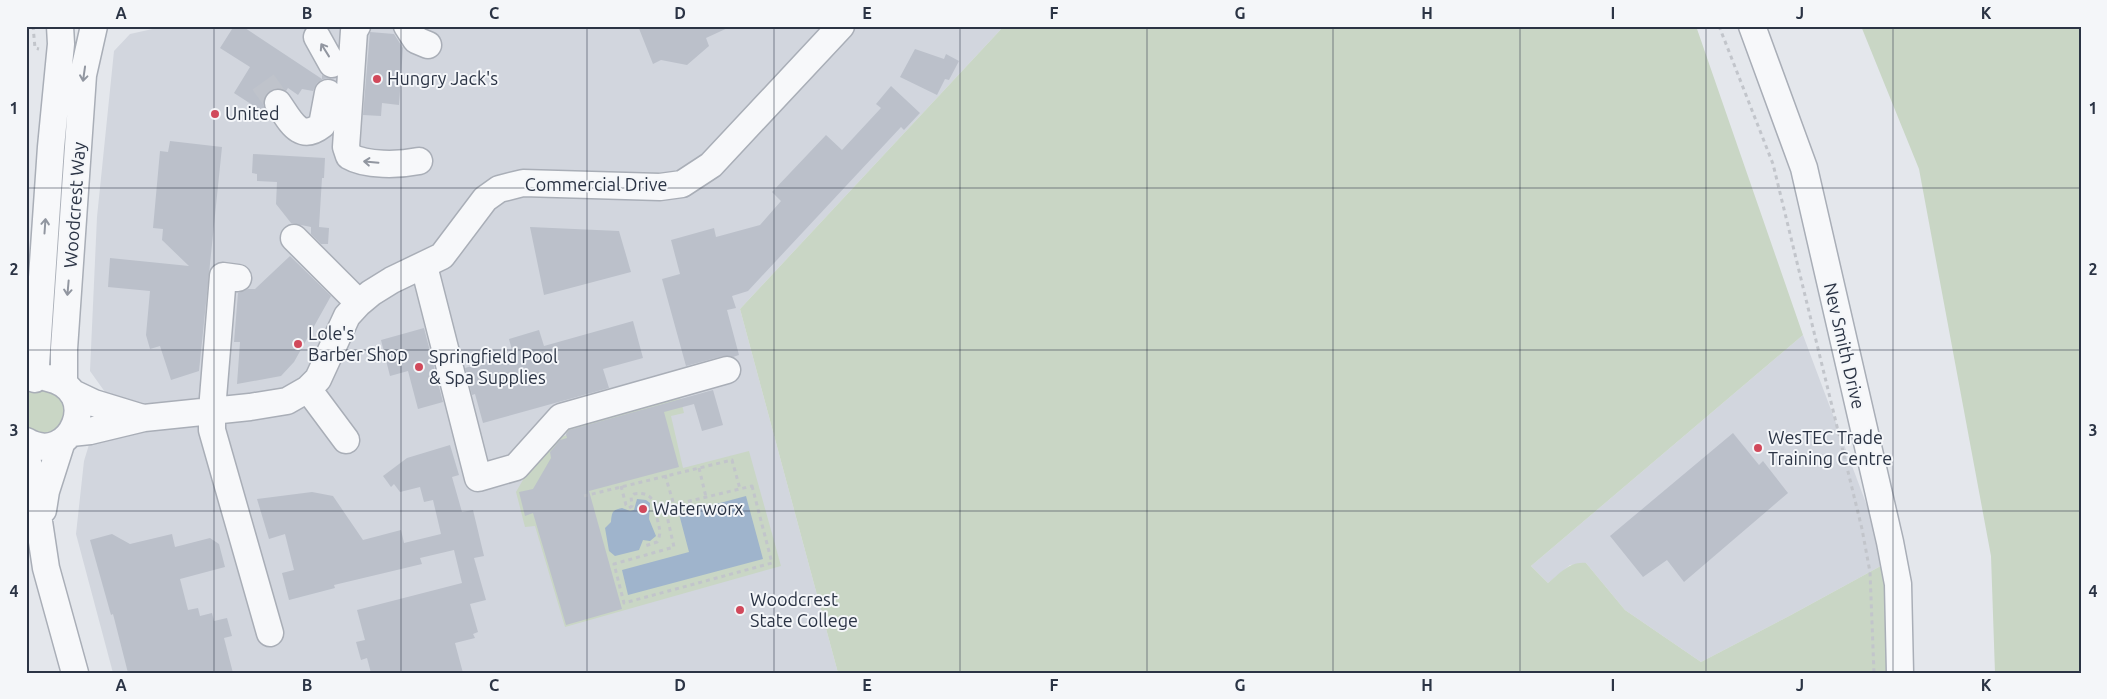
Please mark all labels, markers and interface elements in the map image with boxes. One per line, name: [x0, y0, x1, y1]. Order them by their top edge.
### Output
text: A: [115, 4, 127, 22]
text: B: [302, 4, 312, 22]
text: C: [489, 4, 499, 22]
text: D: [674, 4, 686, 22]
text: E: [862, 4, 872, 22]
text: F: [1050, 4, 1059, 22]
text: G: [1234, 4, 1246, 22]
text: H: [1421, 4, 1433, 22]
text: I: [1611, 4, 1615, 22]
text: J: [1796, 4, 1804, 22]
text: K: [1981, 4, 1992, 22]
one-way arrow: [319, 44, 329, 58]
one-way arrow: [79, 66, 89, 82]
place label: Hungry Jack's: [387, 68, 498, 88]
marker: Hungry Jack's: [371, 73, 383, 85]
text: 1: [9, 99, 19, 117]
text: 1: [2088, 99, 2098, 117]
place label: United: [225, 103, 279, 123]
marker: United: [209, 108, 221, 120]
street label: Woodcrest Way: [60, 141, 88, 269]
one-way arrow: [363, 157, 379, 166]
street label: Commercial Drive: [525, 174, 667, 194]
one-way arrow: [40, 218, 50, 234]
text: 2: [9, 260, 19, 278]
text: 2: [2088, 260, 2098, 278]
one-way arrow: [64, 280, 73, 296]
street label: Nev Smith Drive: [1821, 281, 1869, 411]
place label: Lole's Barber Shop: [308, 323, 408, 364]
marker: Lole's Barber Shop: [292, 338, 304, 350]
place label: Springfield Pool & Spa Supplies: [429, 346, 558, 387]
marker: Springfield Pool & Spa Supplies: [413, 361, 425, 373]
text: 3: [9, 421, 19, 439]
text: 3: [2088, 421, 2098, 439]
place label: WesTEC Trade Training Centre: [1768, 427, 1892, 468]
marker: WesTEC Trade Training Centre: [1752, 442, 1764, 454]
place label: Waterworx: [653, 498, 743, 518]
marker: Waterworx: [637, 503, 649, 515]
text: 4: [9, 582, 19, 600]
text: 4: [2088, 582, 2098, 600]
place label: Woodcrest State College: [750, 589, 858, 630]
marker: Woodcrest State College: [734, 604, 746, 616]
text: A: [115, 676, 127, 694]
text: B: [302, 676, 312, 694]
text: C: [489, 676, 499, 694]
text: D: [674, 676, 686, 694]
text: E: [862, 676, 872, 694]
text: F: [1050, 676, 1059, 694]
text: G: [1234, 676, 1246, 694]
text: H: [1421, 676, 1433, 694]
text: I: [1611, 676, 1615, 694]
text: J: [1796, 676, 1804, 694]
text: K: [1981, 676, 1992, 694]

